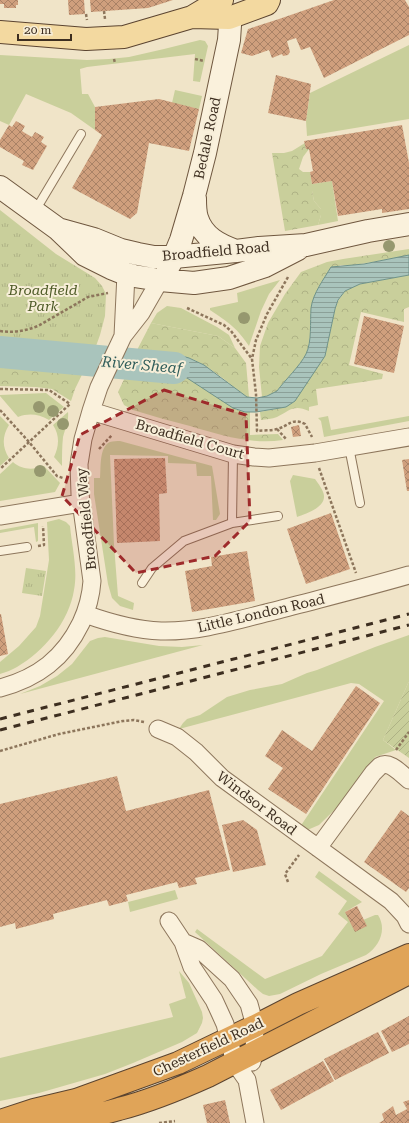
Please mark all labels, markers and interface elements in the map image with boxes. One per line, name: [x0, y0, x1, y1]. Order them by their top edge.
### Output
scale bar: [18, 16, 71, 42]
text: 20 m: [24, 23, 51, 37]
street label: Bedale Road: [190, 95, 224, 181]
street label: Broadfield Road: [161, 238, 271, 264]
park label: Broadfield Park: [8, 282, 78, 314]
water label: River Sheaf: [100, 352, 184, 378]
street label: Broadfield Court: [134, 416, 246, 462]
street label: Broadfield Way: [73, 466, 99, 571]
street label: Little London Road: [196, 591, 326, 635]
street label: Windsor Road: [214, 768, 300, 838]
street label: Chesterfield Road: [150, 1014, 266, 1080]

